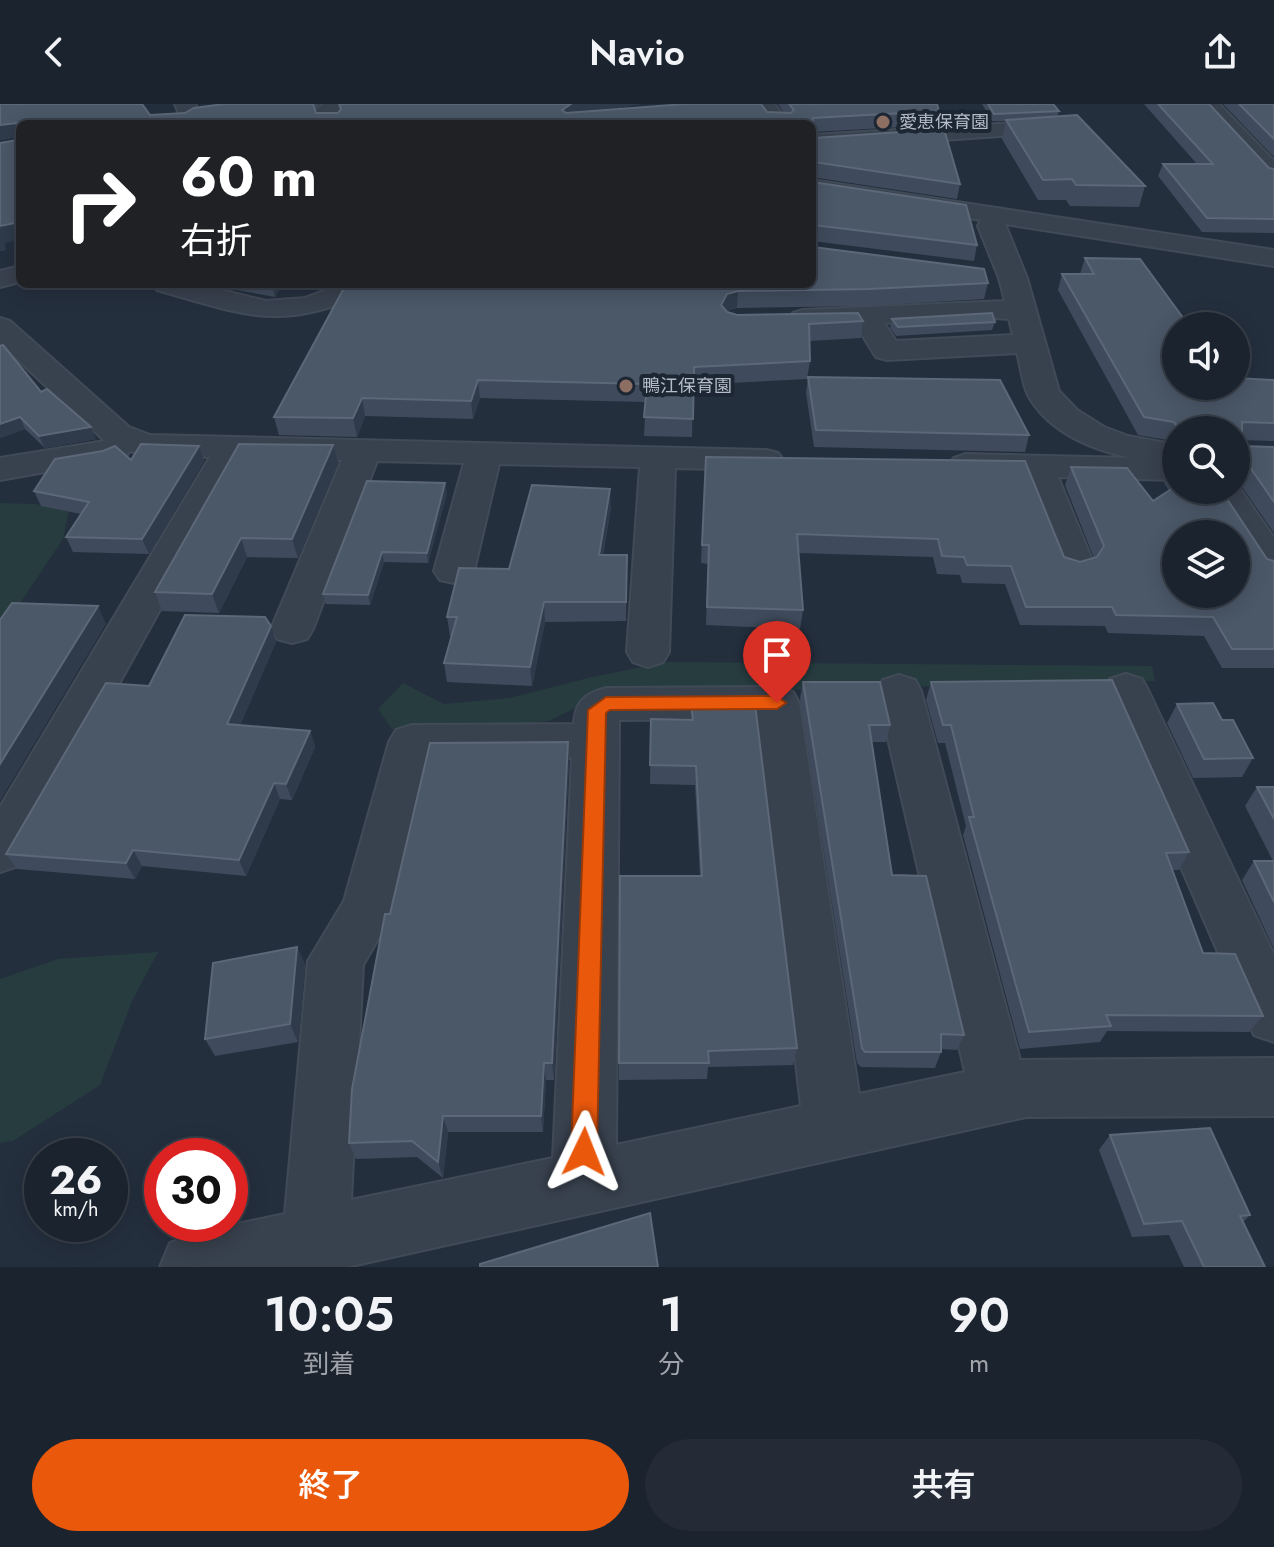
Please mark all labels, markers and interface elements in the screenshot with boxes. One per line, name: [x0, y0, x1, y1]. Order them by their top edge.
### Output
text: Navio: [589, 26, 685, 78]
icon: back: [32, 30, 76, 74]
icon: share: [1198, 30, 1242, 74]
place label: 愛恵保育園: [899, 109, 989, 135]
marker: 愛恵保育園: [874, 113, 892, 131]
text: 60 m: [180, 136, 317, 217]
icon: right: [48, 152, 152, 256]
text: 右折: [180, 214, 252, 266]
map controls: [1162, 312, 1250, 608]
button: sound: [1162, 312, 1250, 400]
place label: 鴨江保育園: [642, 373, 732, 399]
marker: 鴨江保育園: [617, 377, 635, 395]
button: search: [1162, 416, 1250, 504]
button: layers: [1162, 520, 1250, 608]
pin: [743, 621, 811, 703]
icon: arrive: [755, 633, 799, 677]
position arrow: [542, 1110, 626, 1194]
speed limit sign: 30: [144, 1138, 248, 1242]
text: 26: [50, 1151, 103, 1209]
text: km/h: [53, 1195, 99, 1224]
text: 10:05: [264, 1280, 394, 1349]
text: 1: [660, 1280, 683, 1349]
text: 90: [948, 1281, 1010, 1350]
text: m: [969, 1344, 989, 1382]
text: 到着: [303, 1345, 355, 1383]
text: 分: [658, 1345, 684, 1383]
button: 終了: [32, 1439, 629, 1531]
button: 共有: [645, 1439, 1242, 1531]

